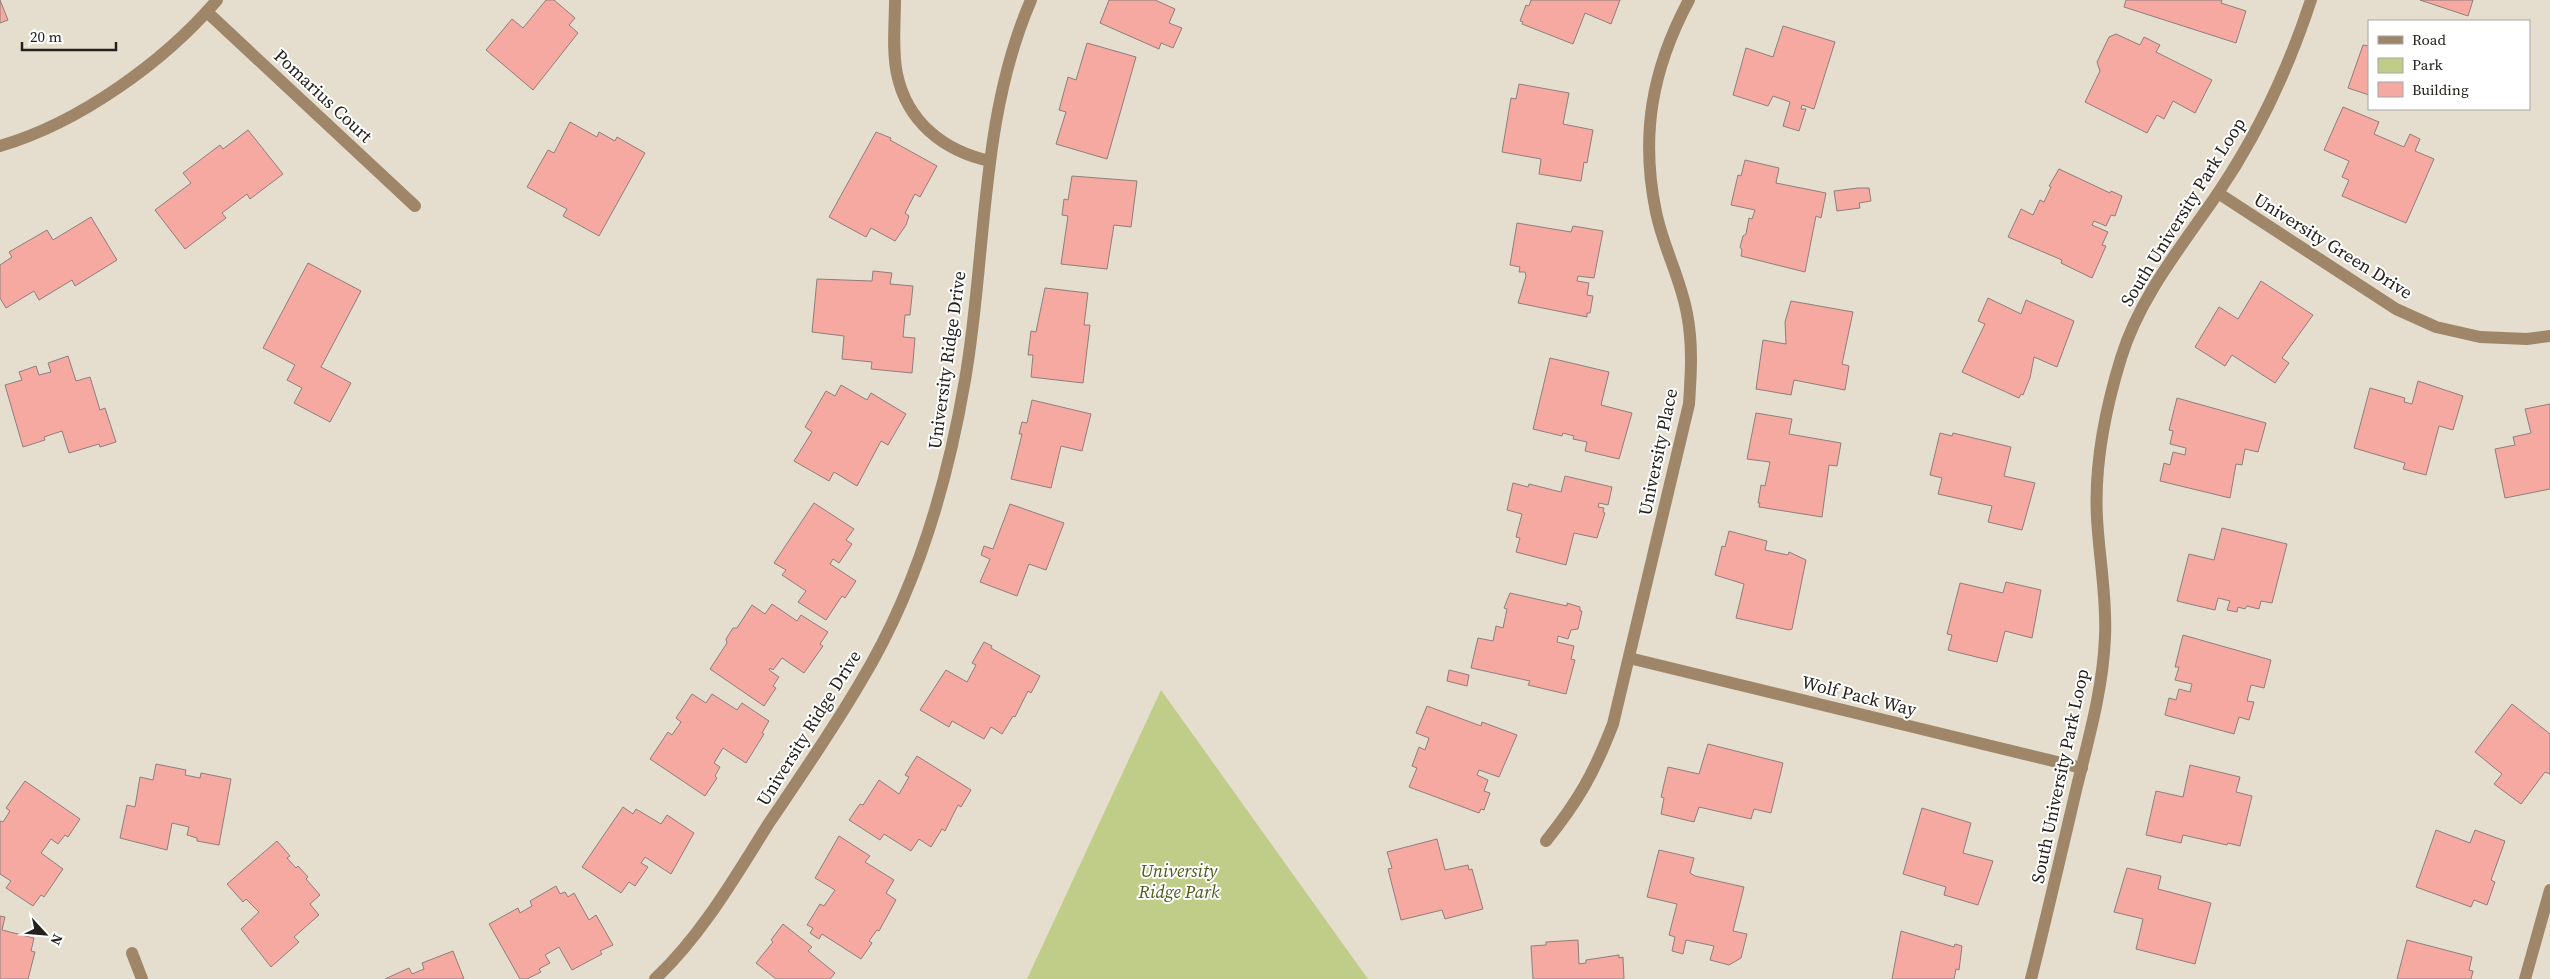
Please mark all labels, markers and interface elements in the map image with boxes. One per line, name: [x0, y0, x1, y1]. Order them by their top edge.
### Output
scale bar: [22, 20, 116, 52]
legend: [2368, 20, 2530, 110]
text: 20 m: [30, 26, 62, 47]
text: Road: [2412, 29, 2446, 50]
street label: Pomarius Court: [269, 43, 378, 148]
text: Park: [2412, 54, 2444, 75]
text: Building: [2412, 79, 2469, 100]
street label: South University Park Loop: [2114, 112, 2251, 311]
street label: University Green Drive: [2249, 187, 2417, 305]
street label: University Ridge Drive: [922, 269, 971, 450]
street label: University Place: [1632, 386, 1683, 518]
street label: University Ridge Drive: [750, 645, 867, 810]
street label: South University Park Loop: [2025, 666, 2094, 885]
street label: Wolf Pack Way: [1799, 669, 1920, 722]
park label: University Ridge Park: [1138, 858, 1220, 904]
north arrow: [20, 909, 70, 959]
text: N: [45, 931, 68, 949]

